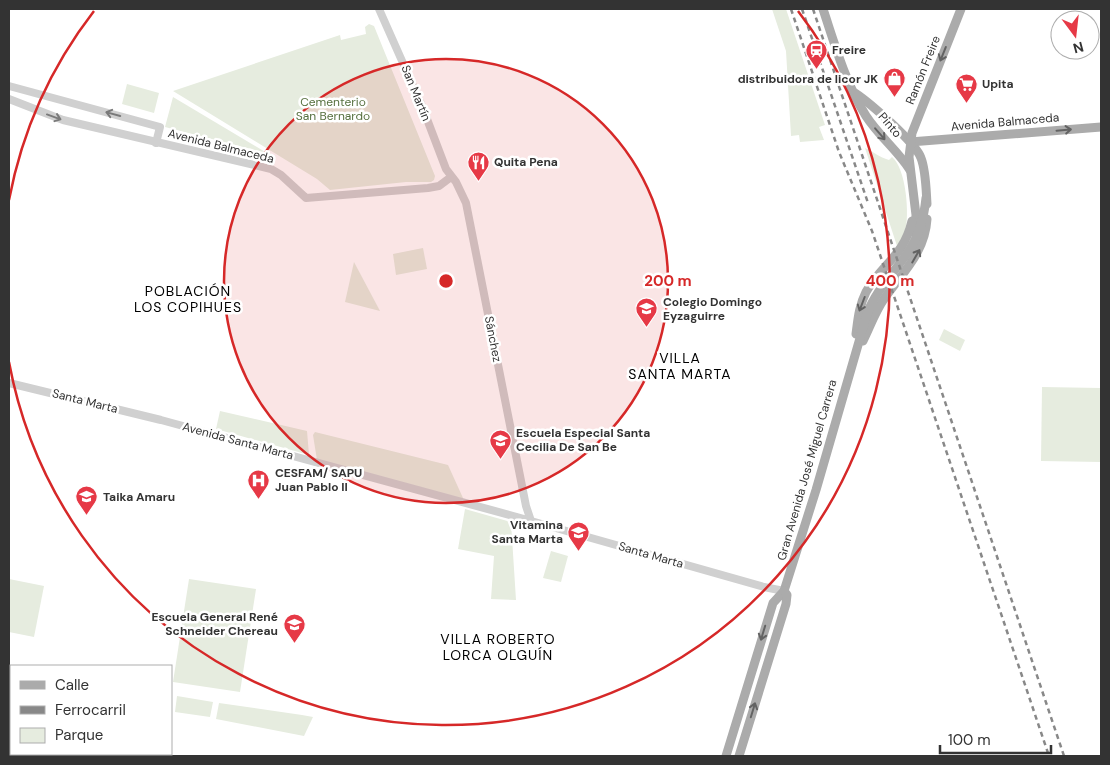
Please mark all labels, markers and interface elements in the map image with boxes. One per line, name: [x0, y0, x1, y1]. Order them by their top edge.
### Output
north arrow: [1050, 10, 1100, 60]
street label: Ramón Freire: [902, 33, 944, 107]
station icon: Freire: [804, 38, 828, 69]
text: N: [1071, 38, 1086, 58]
place label: Freire: [832, 42, 866, 58]
one-way arrow: [937, 46, 947, 61]
street label: San Martín: [398, 63, 434, 123]
shop icon: distribuidora de licor JK: [882, 67, 906, 98]
place label: distribuidora de licor JK: [738, 71, 878, 87]
supermarket icon: Upita: [954, 72, 978, 103]
place label: Upita: [982, 76, 1014, 92]
park label: Cementerio San Bernardo: [296, 94, 370, 124]
one-way arrow: [106, 109, 122, 118]
street label: Pinto: [875, 109, 905, 141]
street label: Avenida Balmaceda: [950, 109, 1060, 135]
one-way arrow: [46, 113, 61, 122]
street label: Avenida Balmaceda: [166, 125, 276, 167]
one-way arrow: [1055, 125, 1071, 135]
one-way arrow: [874, 127, 886, 140]
restaurant icon: Quita Pena: [466, 150, 490, 181]
place label: Quita Pena: [494, 154, 558, 170]
one-way arrow: [911, 250, 921, 264]
text: 200 m: [644, 271, 692, 291]
text: 400 m: [866, 271, 914, 291]
centre of rings: [437, 272, 455, 290]
district label: POBLACIÓN LOS COPIHUES: [134, 282, 242, 316]
place label: Colegio Domingo Eyzaguirre: [663, 294, 762, 324]
one-way arrow: [857, 295, 866, 311]
school or university icon: Colegio Domingo Eyzaguirre: [635, 297, 659, 328]
street label: Sánchez: [481, 315, 505, 363]
district label: VILLA SANTA MARTA: [628, 349, 732, 383]
street label: Gran Avenida José Miguel Carrera: [773, 378, 841, 562]
street label: Santa Marta: [51, 385, 119, 417]
street label: Avenida Santa Marta: [181, 418, 295, 464]
place label: Escuela Especial Santa Cecilia De San Be: [516, 425, 650, 455]
school or university icon: Escuela Especial Santa Cecilia De San Be: [488, 428, 512, 459]
place label: CESFAM/ SAPU Juan Pablo II: [275, 465, 362, 495]
hospital icon: CESFAM/ SAPU Juan Pablo II: [247, 468, 271, 499]
school or university icon: Taika Amaru: [75, 485, 99, 516]
place label: Taika Amaru: [103, 489, 175, 505]
place label: Vitamina Santa Marta: [491, 517, 563, 547]
school or university icon: Vitamina Santa Marta: [567, 520, 591, 551]
street label: Santa Marta: [617, 538, 685, 572]
place label: Escuela General René Schneider Chereau: [151, 609, 278, 639]
school or university icon: Escuela General René Schneider Chereau: [282, 612, 306, 643]
one-way arrow: [758, 625, 768, 641]
district label: VILLA ROBERTO LORCA OLGUÍN: [440, 630, 556, 664]
legend: [10, 665, 172, 755]
text: Calle: [55, 675, 89, 695]
text: Ferrocarril: [55, 700, 126, 720]
one-way arrow: [749, 702, 759, 718]
scale bar: [940, 722, 1051, 754]
text: Parque: [55, 725, 103, 745]
text: 100 m: [948, 730, 991, 750]

